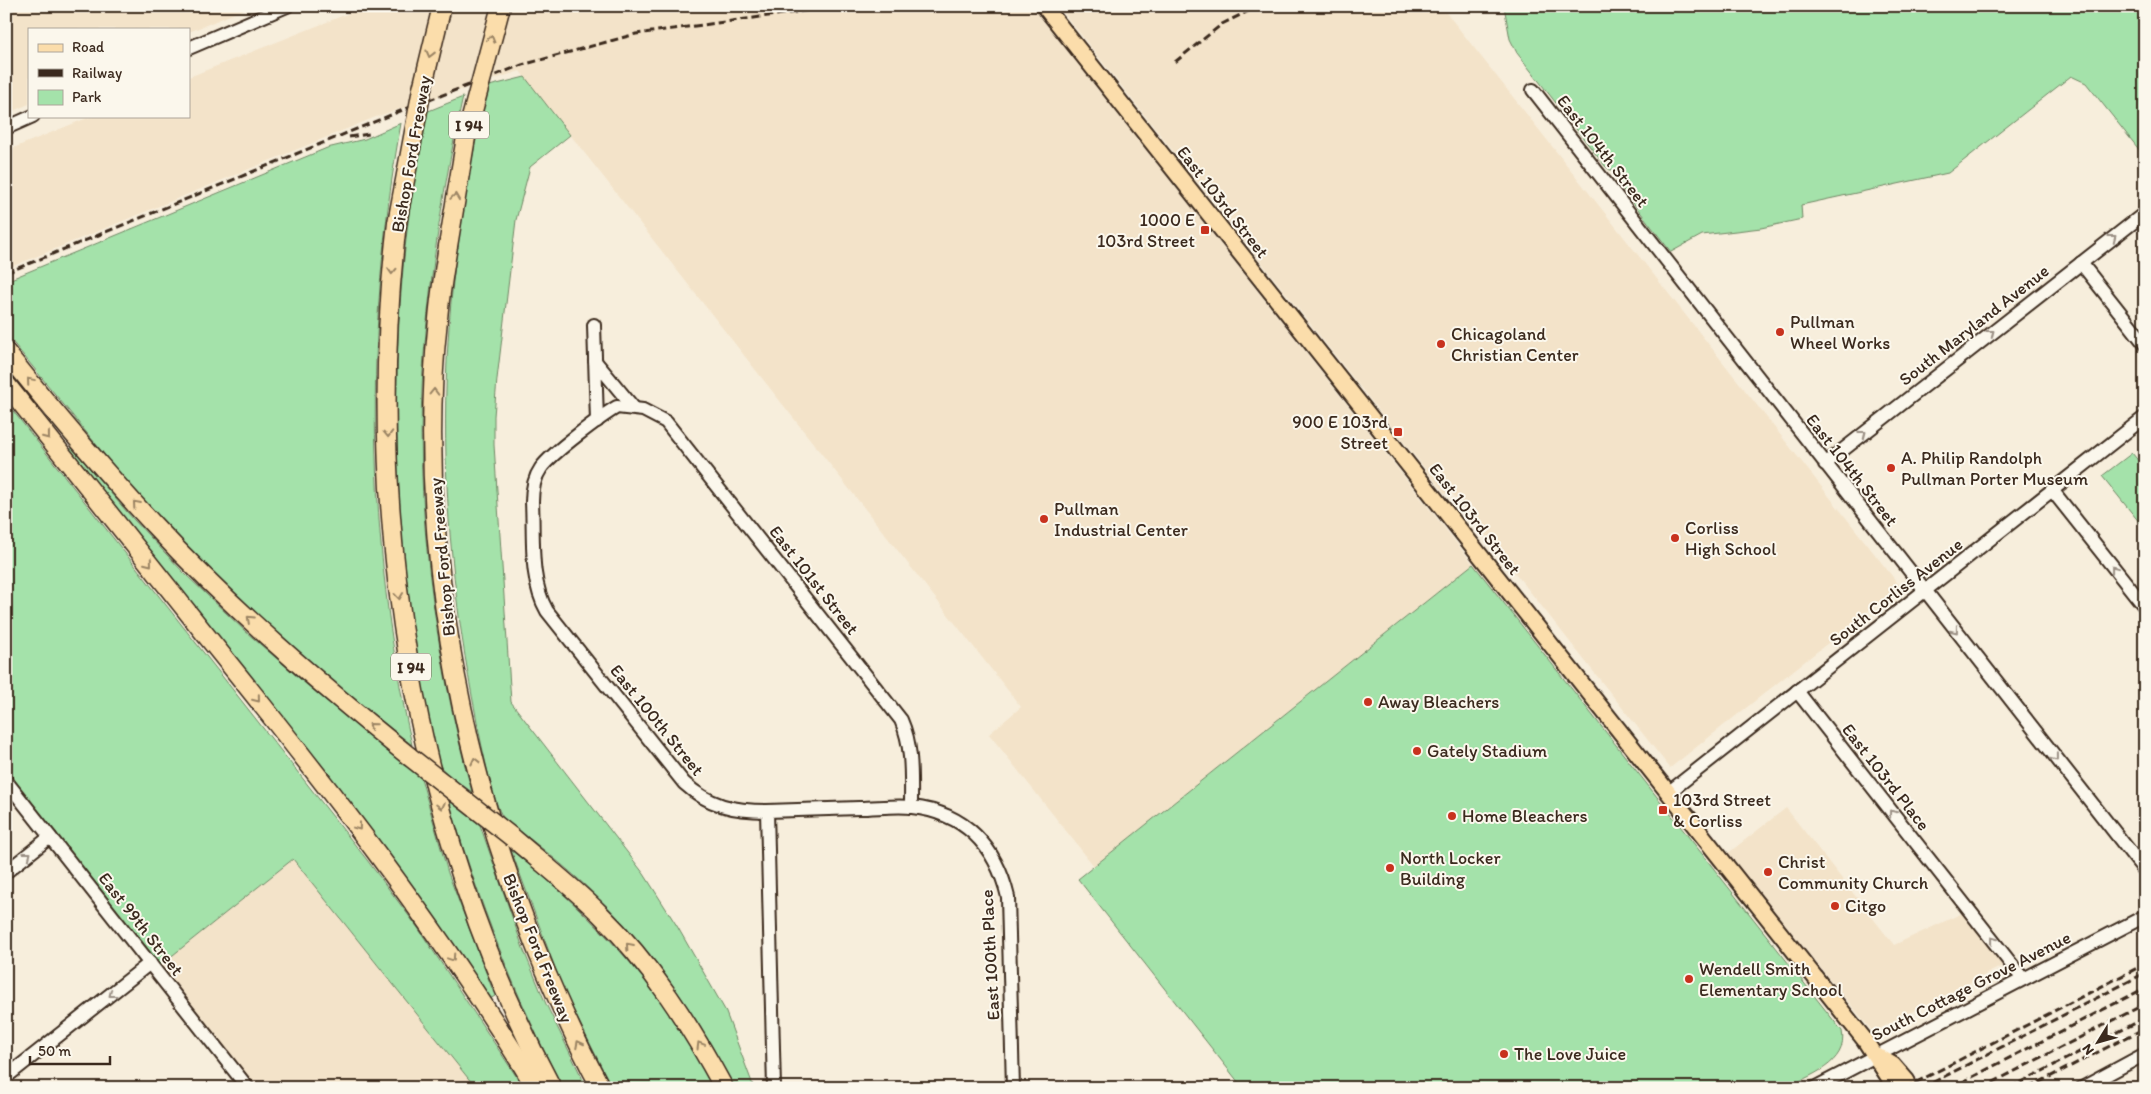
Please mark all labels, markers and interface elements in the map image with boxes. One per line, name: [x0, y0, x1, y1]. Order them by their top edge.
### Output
legend: [28, 28, 190, 118]
one-way arrow: [486, 36, 496, 44]
text: Road: [72, 38, 105, 56]
one-way arrow: [425, 49, 436, 58]
text: Railway: [72, 64, 122, 82]
street label: Bishop Ford Freeway: [386, 73, 436, 234]
text: Park: [72, 88, 102, 106]
street label: East 104th Street: [1552, 90, 1654, 212]
road number: I 94: [449, 112, 489, 138]
street label: East 103rd Street: [1172, 141, 1274, 263]
one-way arrow: [449, 193, 459, 202]
place label: 1000 E 103rd Street: [1097, 209, 1195, 252]
marker: 1000 E 103rd Street: [1199, 224, 1211, 236]
one-way arrow: [2107, 235, 2116, 243]
street label: South Maryland Avenue: [1895, 260, 2053, 390]
one-way arrow: [387, 268, 398, 276]
place label: Pullman Wheel Works: [1790, 311, 1890, 354]
place label: Chicagoland Christian Center: [1451, 323, 1579, 366]
marker: Pullman Wheel Works: [1774, 326, 1786, 338]
one-way arrow: [1985, 331, 1994, 339]
marker: Chicagoland Christian Center: [1435, 338, 1447, 350]
one-way arrow: [27, 377, 36, 386]
one-way arrow: [429, 388, 439, 396]
street label: East 104th Street: [1801, 409, 1903, 531]
place label: 900 E 103rd Street: [1292, 411, 1388, 454]
marker: 900 E 103rd Street: [1392, 426, 1404, 438]
one-way arrow: [42, 430, 50, 439]
one-way arrow: [383, 430, 394, 438]
one-way arrow: [1858, 431, 1867, 440]
place label: A. Philip Randolph Pullman Porter Museum: [1901, 447, 2088, 490]
street label: East 103rd Street: [1424, 458, 1526, 580]
marker: A. Philip Randolph Pullman Porter Museum: [1885, 462, 1897, 474]
street label: Bishop Ford Freeway: [424, 476, 460, 637]
place label: Pullman Industrial Center: [1054, 498, 1189, 541]
one-way arrow: [133, 501, 142, 510]
marker: Pullman Industrial Center: [1038, 513, 1050, 525]
place label: Corliss High School: [1685, 517, 1776, 560]
street label: East 101st Street: [764, 521, 864, 639]
marker: Corliss High School: [1669, 532, 1681, 544]
street label: South Corliss Avenue: [1825, 533, 1967, 651]
one-way arrow: [143, 558, 152, 567]
one-way arrow: [2112, 566, 2120, 575]
one-way arrow: [393, 592, 404, 600]
one-way arrow: [247, 616, 256, 625]
one-way arrow: [1949, 624, 1957, 633]
road number: I 94: [391, 654, 431, 680]
street label: East 100th Street: [605, 660, 709, 780]
place label: Away Bleachers: [1378, 691, 1499, 713]
one-way arrow: [252, 693, 261, 702]
marker: Away Bleachers: [1362, 696, 1374, 708]
street label: East 103rd Place: [1837, 719, 1935, 835]
one-way arrow: [369, 723, 378, 732]
place label: Gately Stadium: [1427, 740, 1547, 762]
marker: Gately Stadium: [1411, 745, 1423, 757]
one-way arrow: [2050, 752, 2059, 761]
one-way arrow: [470, 756, 481, 765]
place label: 103rd Street & Corliss: [1673, 789, 1771, 832]
one-way arrow: [435, 802, 446, 811]
marker: 103rd Street & Corliss: [1657, 804, 1669, 816]
place label: Home Bleachers: [1462, 805, 1588, 827]
marker: Home Bleachers: [1446, 810, 1458, 822]
one-way arrow: [1890, 810, 1898, 819]
one-way arrow: [352, 821, 360, 830]
place label: North Locker Building: [1400, 847, 1501, 890]
one-way arrow: [23, 851, 32, 860]
place label: Christ Community Church: [1778, 851, 1929, 894]
marker: North Locker Building: [1384, 862, 1396, 874]
marker: Christ Community Church: [1762, 866, 1774, 878]
street label: East 99th Street: [94, 868, 188, 980]
street label: Bishop Ford Freeway: [498, 870, 578, 1026]
street label: East 100th Place: [976, 889, 1004, 1021]
place label: Citgo: [1845, 895, 1886, 917]
marker: Citgo: [1829, 900, 1841, 912]
street label: South Cottage Grove Avenue: [1868, 926, 2074, 1046]
one-way arrow: [1991, 937, 1999, 946]
one-way arrow: [625, 942, 634, 951]
one-way arrow: [446, 953, 456, 962]
place label: Wendell Smith Elementary School: [1699, 958, 1843, 1001]
marker: Wendell Smith Elementary School: [1683, 973, 1695, 985]
one-way arrow: [109, 988, 118, 996]
north arrow: [2074, 1016, 2124, 1066]
scale bar: [30, 1034, 110, 1066]
one-way arrow: [575, 1041, 585, 1050]
text: N: [2078, 1041, 2098, 1058]
text: 50 m: [38, 1042, 71, 1060]
one-way arrow: [696, 1042, 706, 1051]
place label: The Love Juice: [1514, 1043, 1626, 1065]
marker: The Love Juice: [1498, 1048, 1510, 1060]

